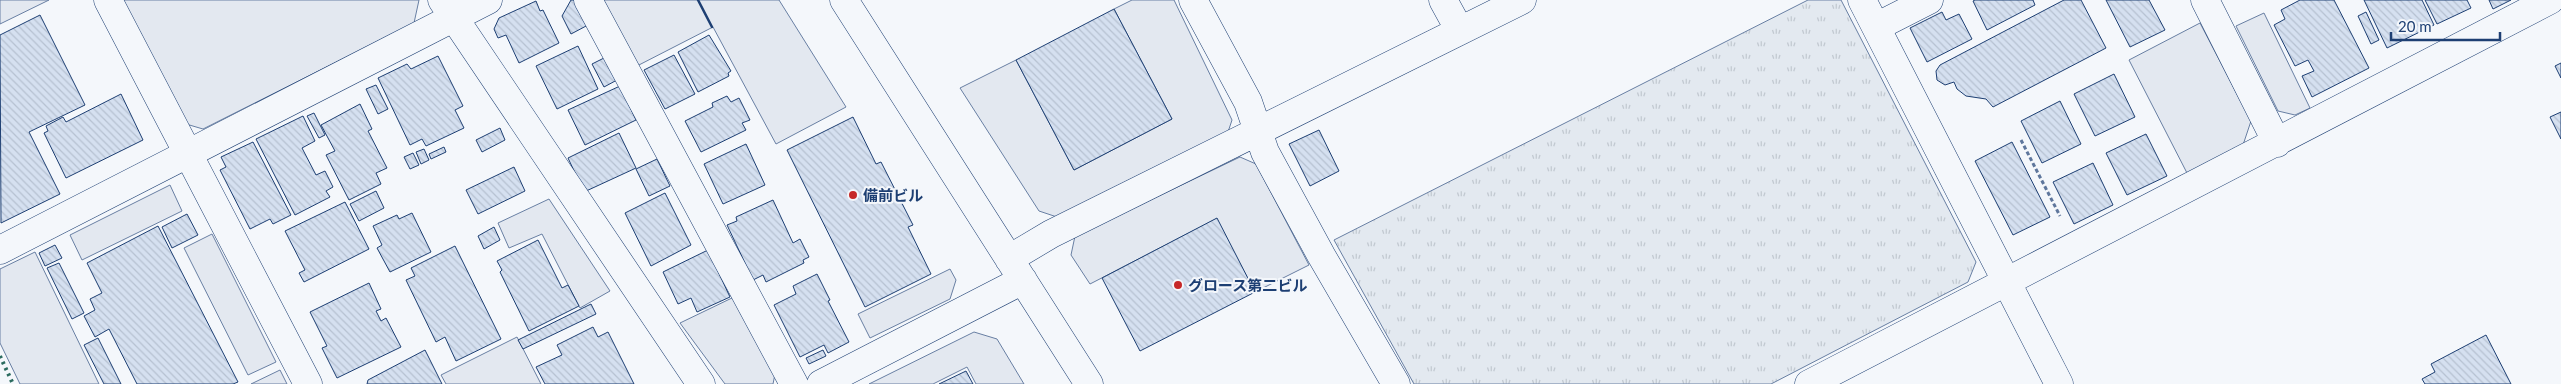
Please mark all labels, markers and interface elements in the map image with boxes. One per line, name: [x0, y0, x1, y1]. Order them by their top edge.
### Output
scale bar: [2391, 10, 2500, 42]
text: 20 m: [2398, 17, 2432, 35]
place label: 備前ビル: [863, 186, 923, 204]
marker: 備前ビル: [847, 189, 859, 201]
place label: グロース第二ビル: [1188, 276, 1307, 294]
marker: グロース第二ビル: [1172, 279, 1184, 291]

